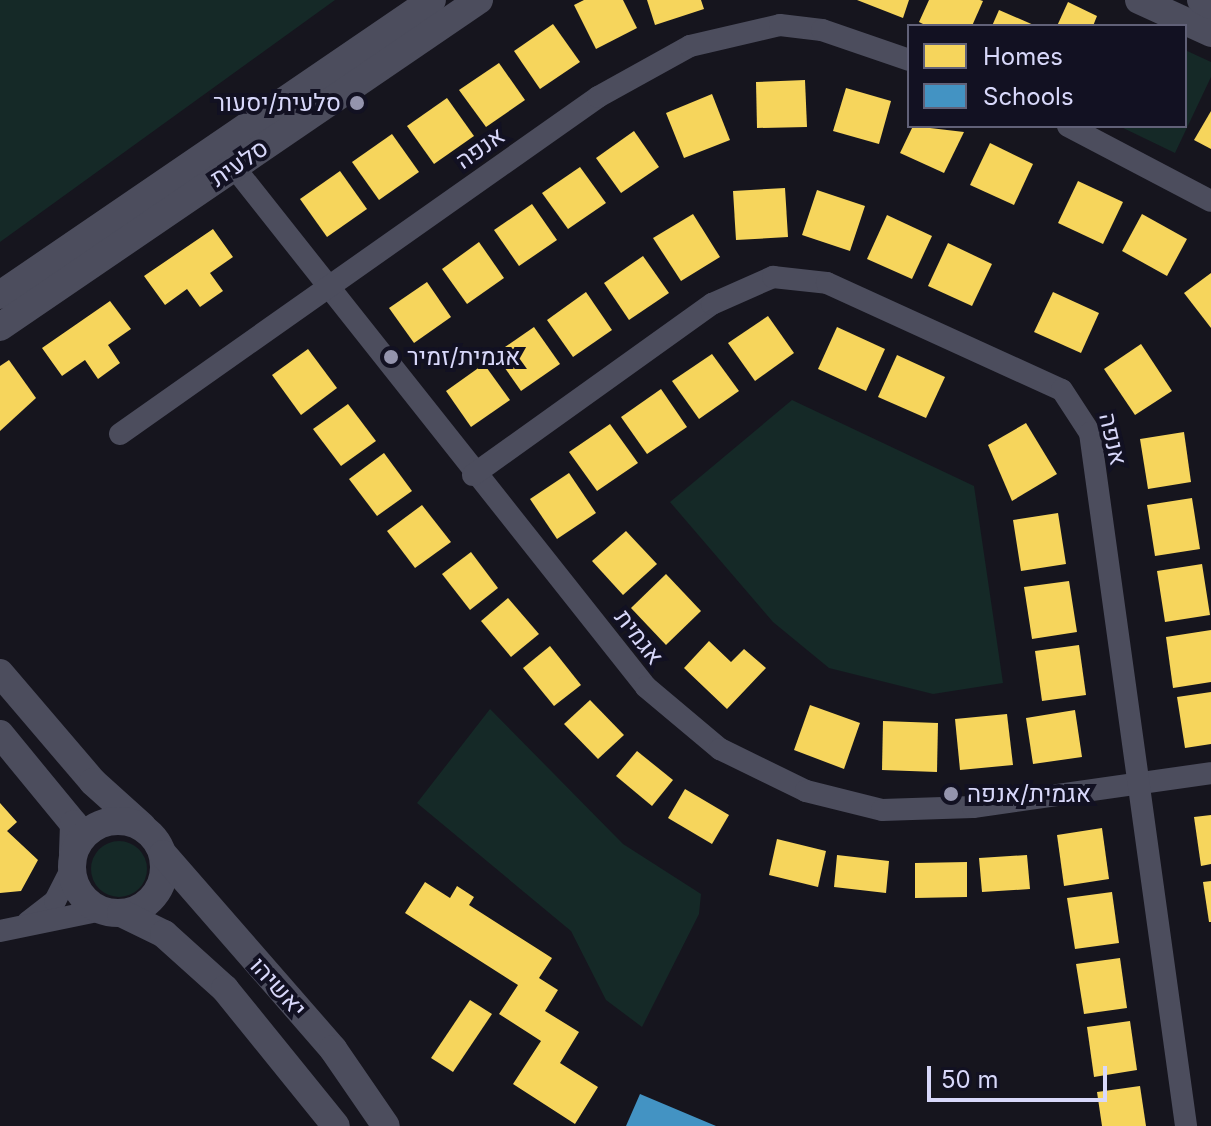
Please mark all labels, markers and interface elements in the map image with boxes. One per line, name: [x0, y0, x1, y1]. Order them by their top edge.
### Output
legend: [907, 24, 1187, 128]
text: Homes: [983, 42, 1063, 71]
text: Schools: [983, 82, 1074, 111]
place label: סלעית/יסעור: [213, 89, 341, 117]
marker: סלעית/יסעור: [348, 94, 366, 112]
street label: אנפה: [450, 121, 510, 175]
street label: סלעית: [205, 133, 273, 193]
place label: אגמית/זמיר: [407, 343, 521, 371]
marker: אגמית/זמיר: [382, 348, 400, 366]
street label: אנפה: [1093, 410, 1133, 468]
street label: אגמית: [609, 604, 669, 670]
place label: אגמית/אנפה: [967, 780, 1091, 808]
marker: אגמית/אנפה: [942, 785, 960, 803]
street label: יאשיהו: [244, 951, 312, 1023]
scale bar: [931, 1050, 1111, 1100]
text: 50 m: [941, 1065, 999, 1094]

